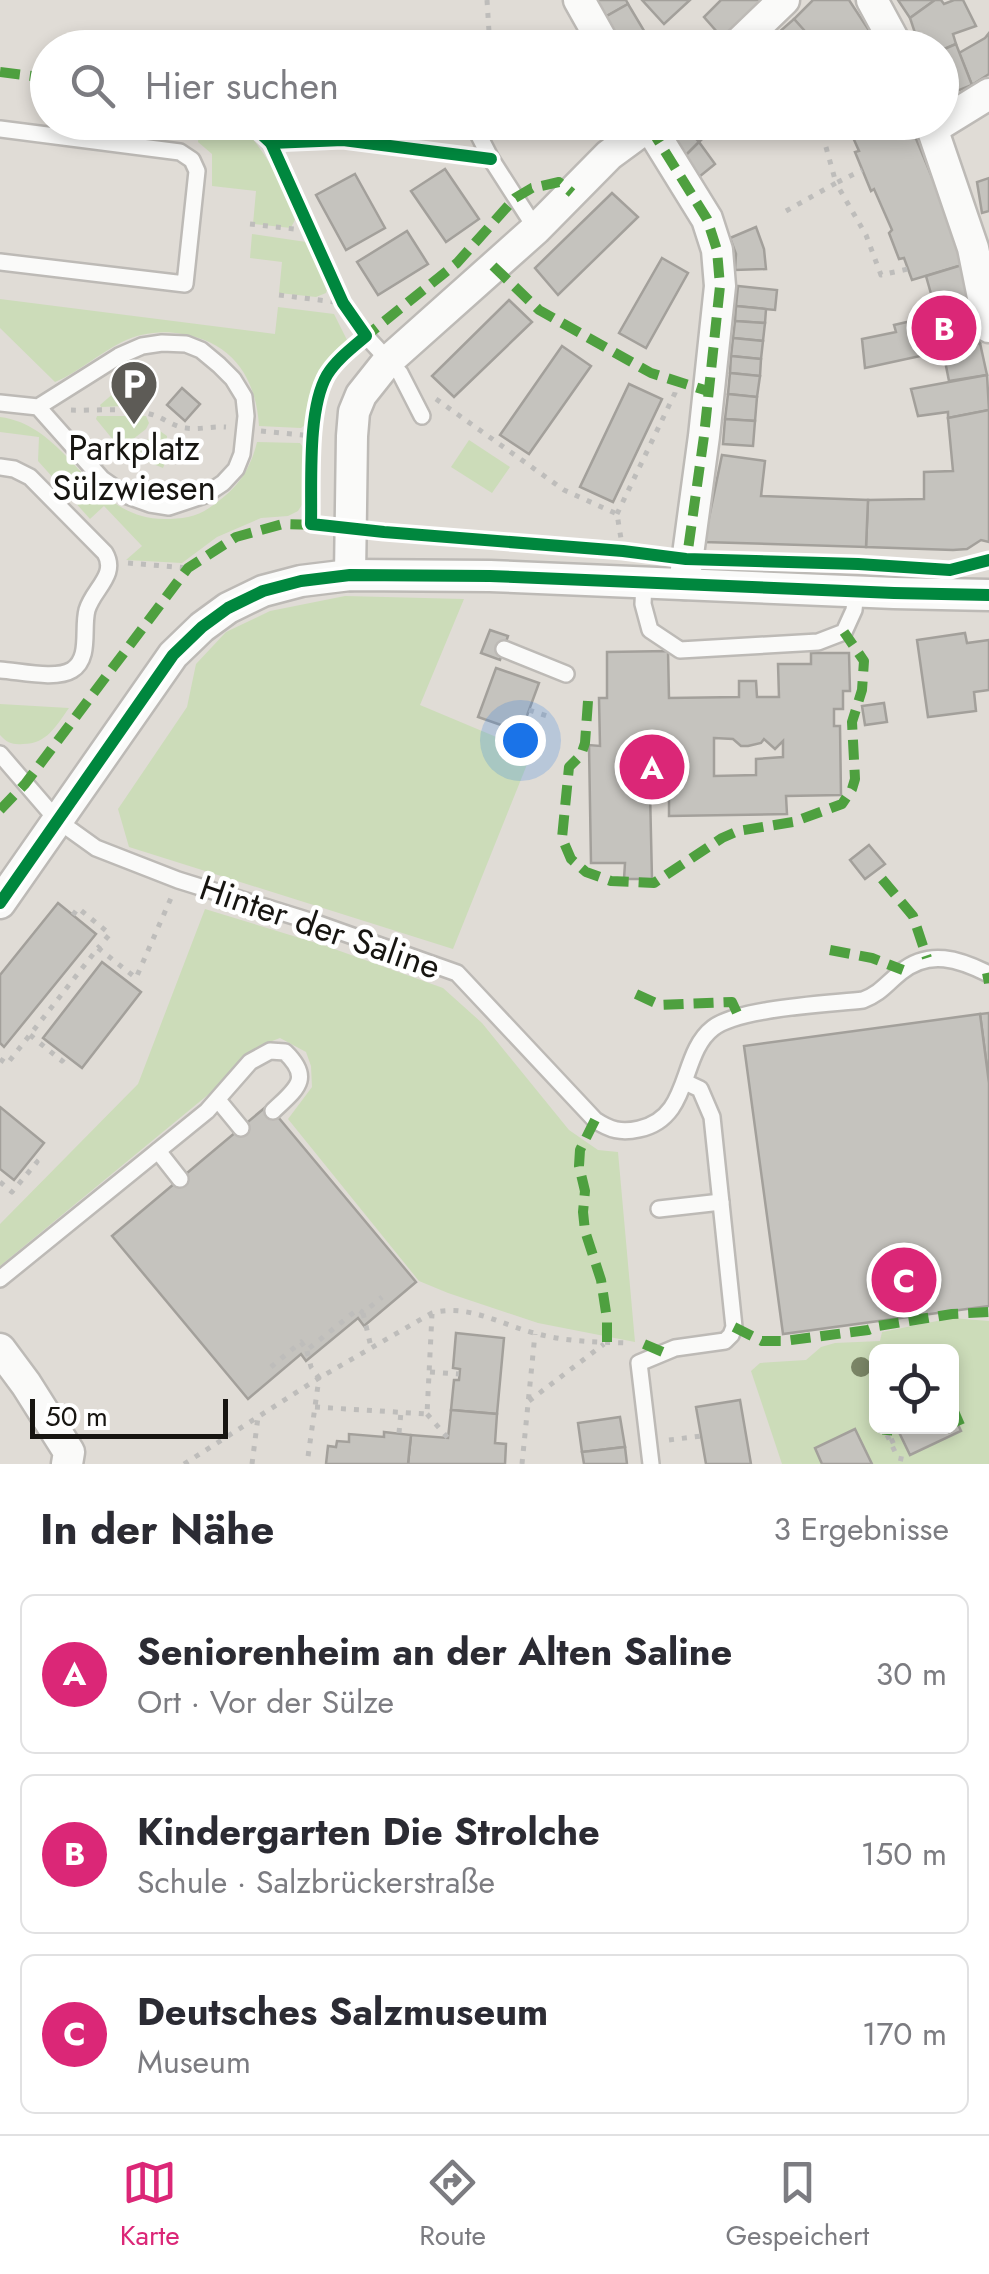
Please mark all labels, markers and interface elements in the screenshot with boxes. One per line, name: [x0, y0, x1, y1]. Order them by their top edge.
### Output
search box: [30, 30, 959, 140]
icon: search: [65, 58, 120, 113]
text: Hier suchen: [145, 58, 339, 113]
pin: B: [912, 290, 976, 366]
parking icon: Parkplatz Sülzwiesen: [108, 358, 160, 426]
place label: Parkplatz Sülzwiesen: [52, 423, 216, 513]
your location: [495, 715, 546, 766]
pin: A: [620, 730, 684, 804]
street label: Hinter der Saline: [193, 862, 447, 992]
pin: C: [872, 1242, 936, 1318]
map controls: [869, 1344, 959, 1434]
button: locate: [869, 1344, 959, 1434]
scale bar: [30, 1394, 228, 1438]
text: 50 m: [45, 1396, 108, 1437]
text: In der Nähe: [40, 1499, 274, 1560]
text: 3 Ergebnisse: [773, 1506, 949, 1552]
text: Seniorenheim an der Alten Saline: [137, 1624, 732, 1679]
text: A: [63, 1651, 86, 1697]
text: 30 m: [876, 1651, 947, 1697]
text: Ort · Vor der Sülze: [137, 1679, 394, 1725]
text: Kindergarten Die Strolche: [137, 1804, 600, 1859]
text: B: [64, 1831, 85, 1877]
text: 150 m: [861, 1831, 947, 1877]
text: Schule · Salzbrückerstraße: [137, 1859, 495, 1905]
text: Deutsches Salzmuseum: [137, 1984, 548, 2039]
text: C: [63, 2011, 86, 2057]
text: 170 m: [862, 2011, 947, 2057]
text: Museum: [137, 2039, 251, 2085]
tab: Karte: [120, 2155, 180, 2256]
tab: Route: [419, 2155, 486, 2256]
tab: Gespeichert: [725, 2155, 869, 2256]

